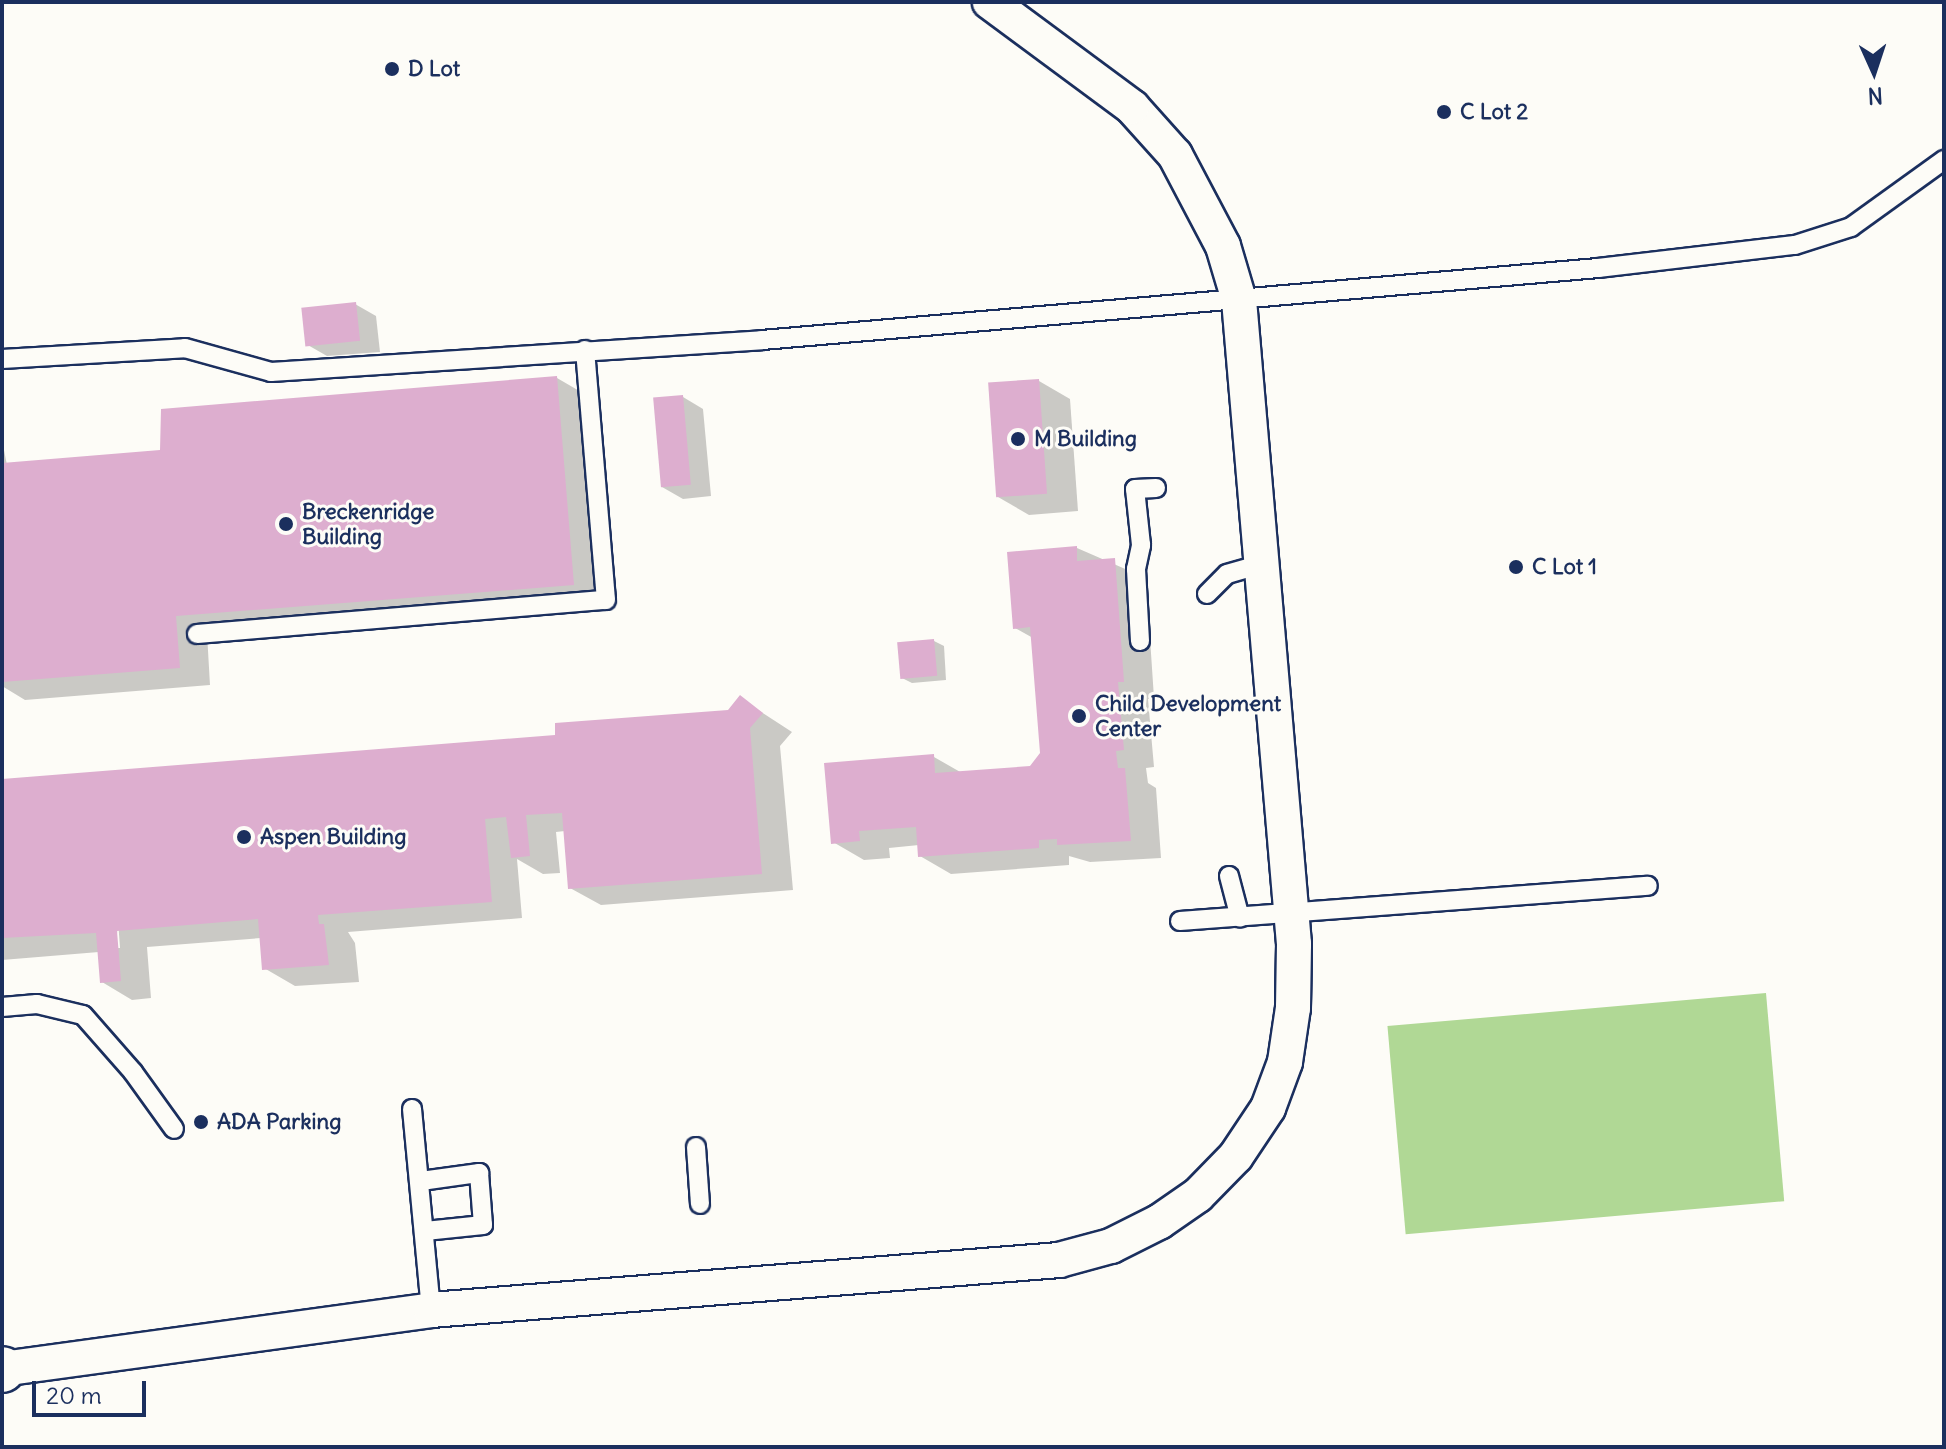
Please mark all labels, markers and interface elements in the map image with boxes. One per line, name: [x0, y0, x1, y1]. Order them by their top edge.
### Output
north arrow: [1834, 32, 1914, 112]
place label: D Lot: [408, 56, 460, 82]
marker: D Lot: [383, 60, 401, 78]
text: N: [1867, 82, 1884, 110]
place label: C Lot 2: [1460, 99, 1528, 125]
marker: C Lot 2: [1435, 103, 1453, 121]
place label: M Building: [1034, 426, 1137, 452]
marker: M Building: [1009, 430, 1027, 448]
place label: Breckenridge Building: [302, 498, 434, 550]
marker: Breckenridge Building: [277, 515, 295, 533]
place label: C Lot 1: [1532, 554, 1597, 580]
marker: C Lot 1: [1507, 558, 1525, 576]
place label: Child Development Center: [1095, 690, 1281, 742]
marker: Child Development Center: [1070, 707, 1088, 725]
place label: Aspen Building: [260, 824, 406, 850]
marker: Aspen Building: [235, 828, 253, 846]
place label: ADA Parking: [217, 1109, 341, 1135]
marker: ADA Parking: [192, 1113, 210, 1131]
scale bar: [36, 1365, 150, 1415]
text: 20 m: [46, 1380, 102, 1410]

